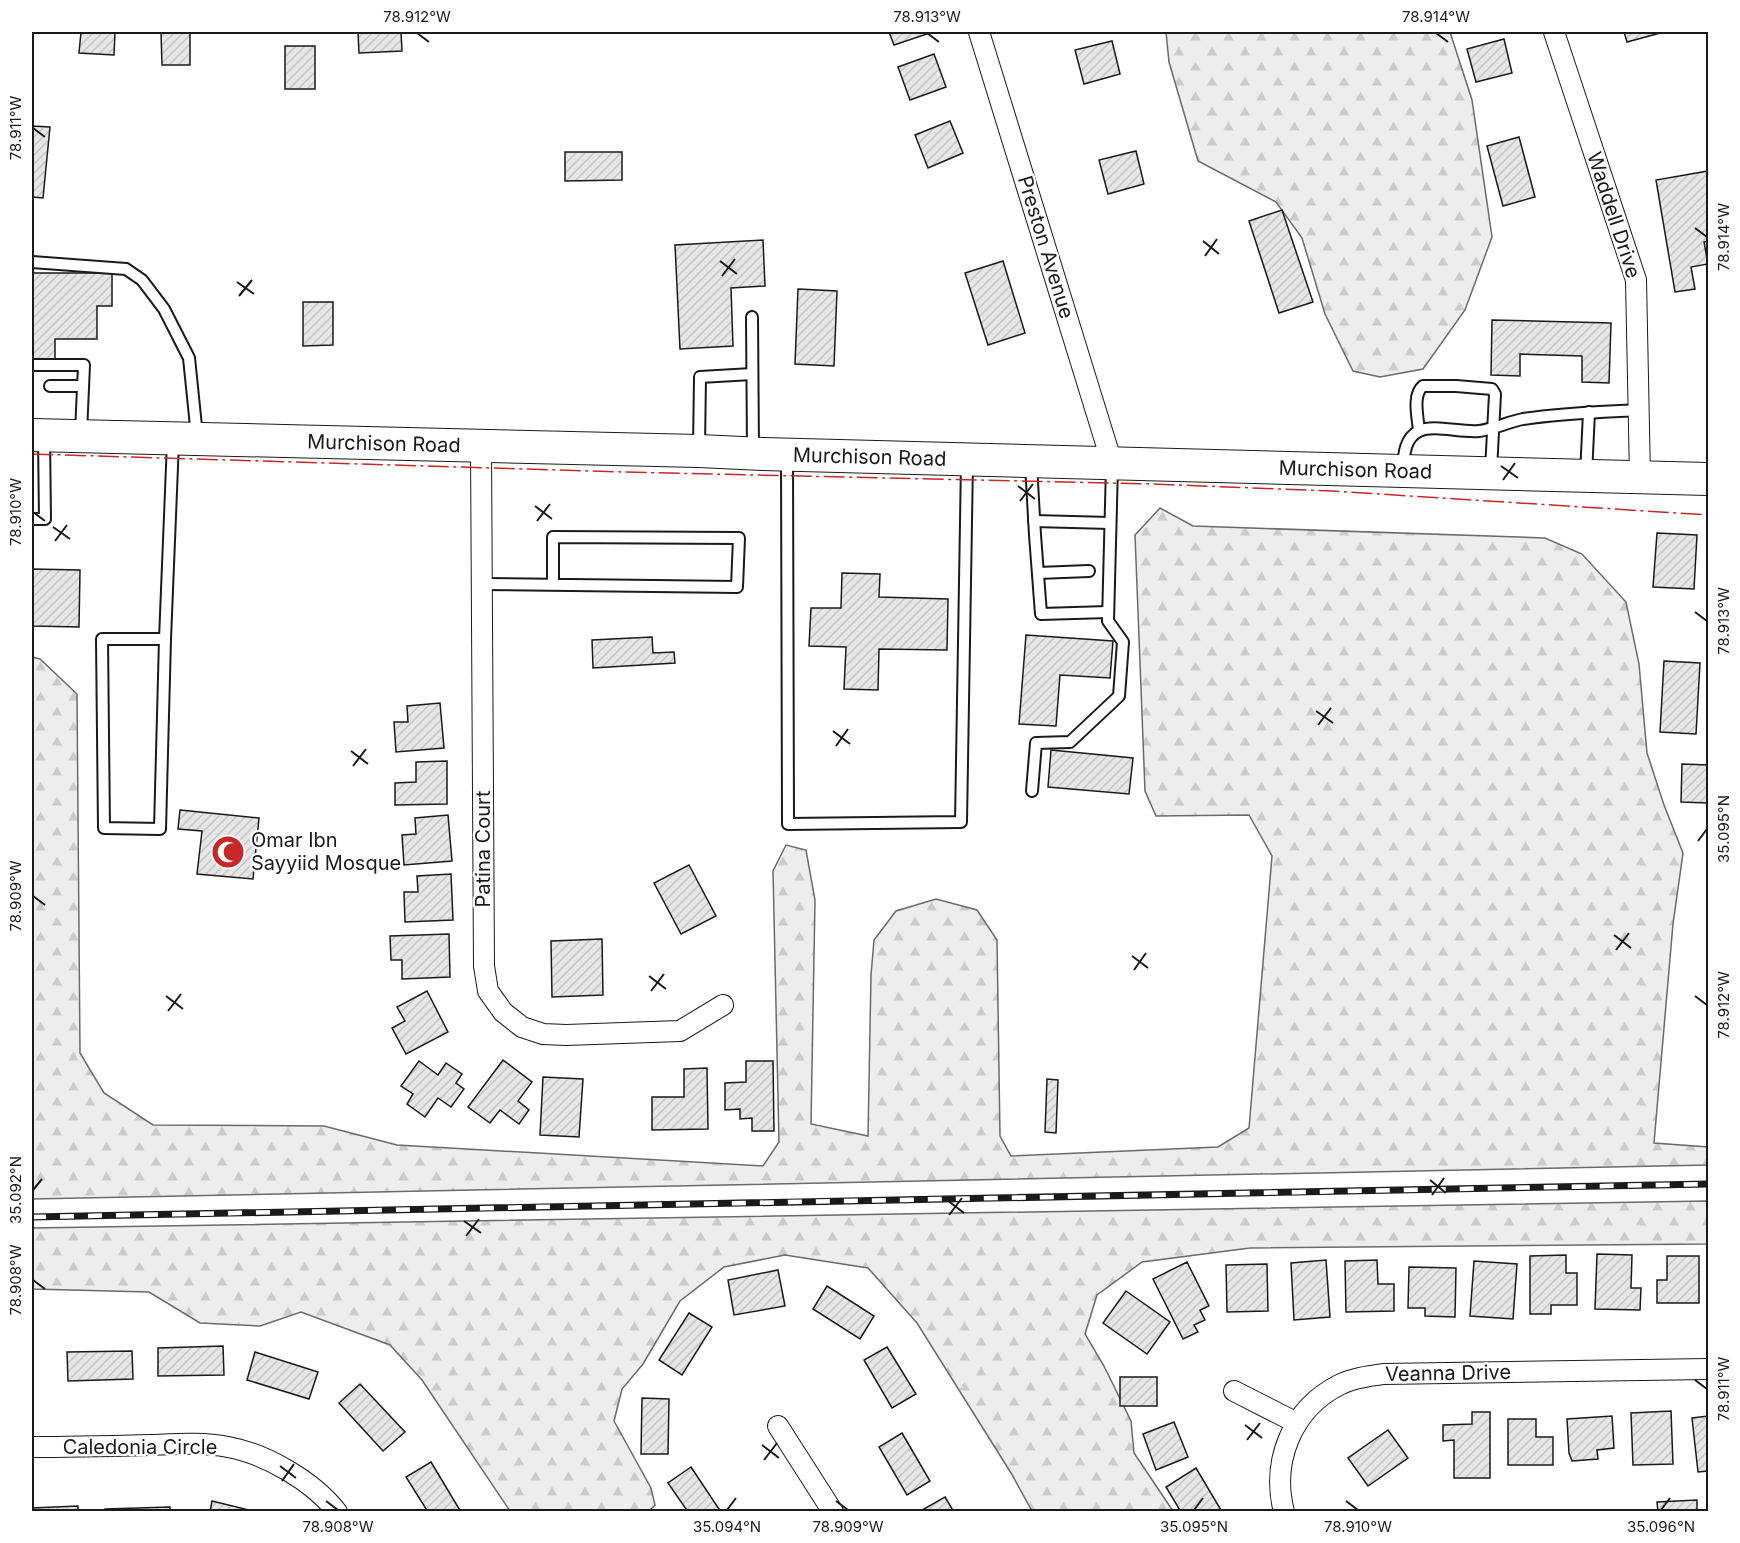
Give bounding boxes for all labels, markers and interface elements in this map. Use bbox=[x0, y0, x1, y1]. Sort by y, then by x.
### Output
text: 78.912°W bbox=[383, 7, 451, 26]
text: 78.913°W bbox=[893, 7, 961, 26]
text: 78.914°W bbox=[1402, 7, 1470, 26]
text: 78.911°W bbox=[6, 96, 25, 160]
street label: Waddell Drive bbox=[1582, 149, 1646, 281]
street label: Preston Avenue bbox=[1013, 173, 1079, 321]
text: 78.914°W bbox=[1714, 203, 1733, 271]
street label: Murchison Road bbox=[307, 430, 461, 457]
street label: Murchison Road bbox=[793, 443, 947, 471]
street label: Murchison Road bbox=[1278, 456, 1433, 484]
text: 78.910°W bbox=[6, 478, 25, 546]
text: 78.913°W bbox=[1714, 587, 1733, 655]
street label: Patina Court bbox=[471, 790, 495, 907]
text: 35.095°N bbox=[1714, 795, 1733, 863]
place label: Omar Ibn Sayyiid Mosque bbox=[251, 828, 401, 875]
mosque icon: Omar Ibn Sayyiid Mosque bbox=[210, 834, 246, 870]
text: 78.909°W bbox=[6, 860, 25, 932]
text: 78.912°W bbox=[1714, 971, 1733, 1039]
text: 35.092°N bbox=[6, 1156, 25, 1224]
text: 78.908°W bbox=[6, 1244, 25, 1315]
text: 78.911°W bbox=[1714, 1357, 1733, 1421]
street label: Veanna Drive bbox=[1385, 1360, 1511, 1386]
street label: Caledonia Circle bbox=[63, 1435, 217, 1459]
text: 78.908°W bbox=[303, 1517, 374, 1536]
text: 35.094°N bbox=[693, 1517, 761, 1536]
text: 78.909°W bbox=[812, 1517, 884, 1536]
text: 35.095°N bbox=[1160, 1517, 1228, 1536]
text: 78.910°W bbox=[1324, 1517, 1392, 1536]
text: 35.096°N bbox=[1627, 1517, 1695, 1536]

